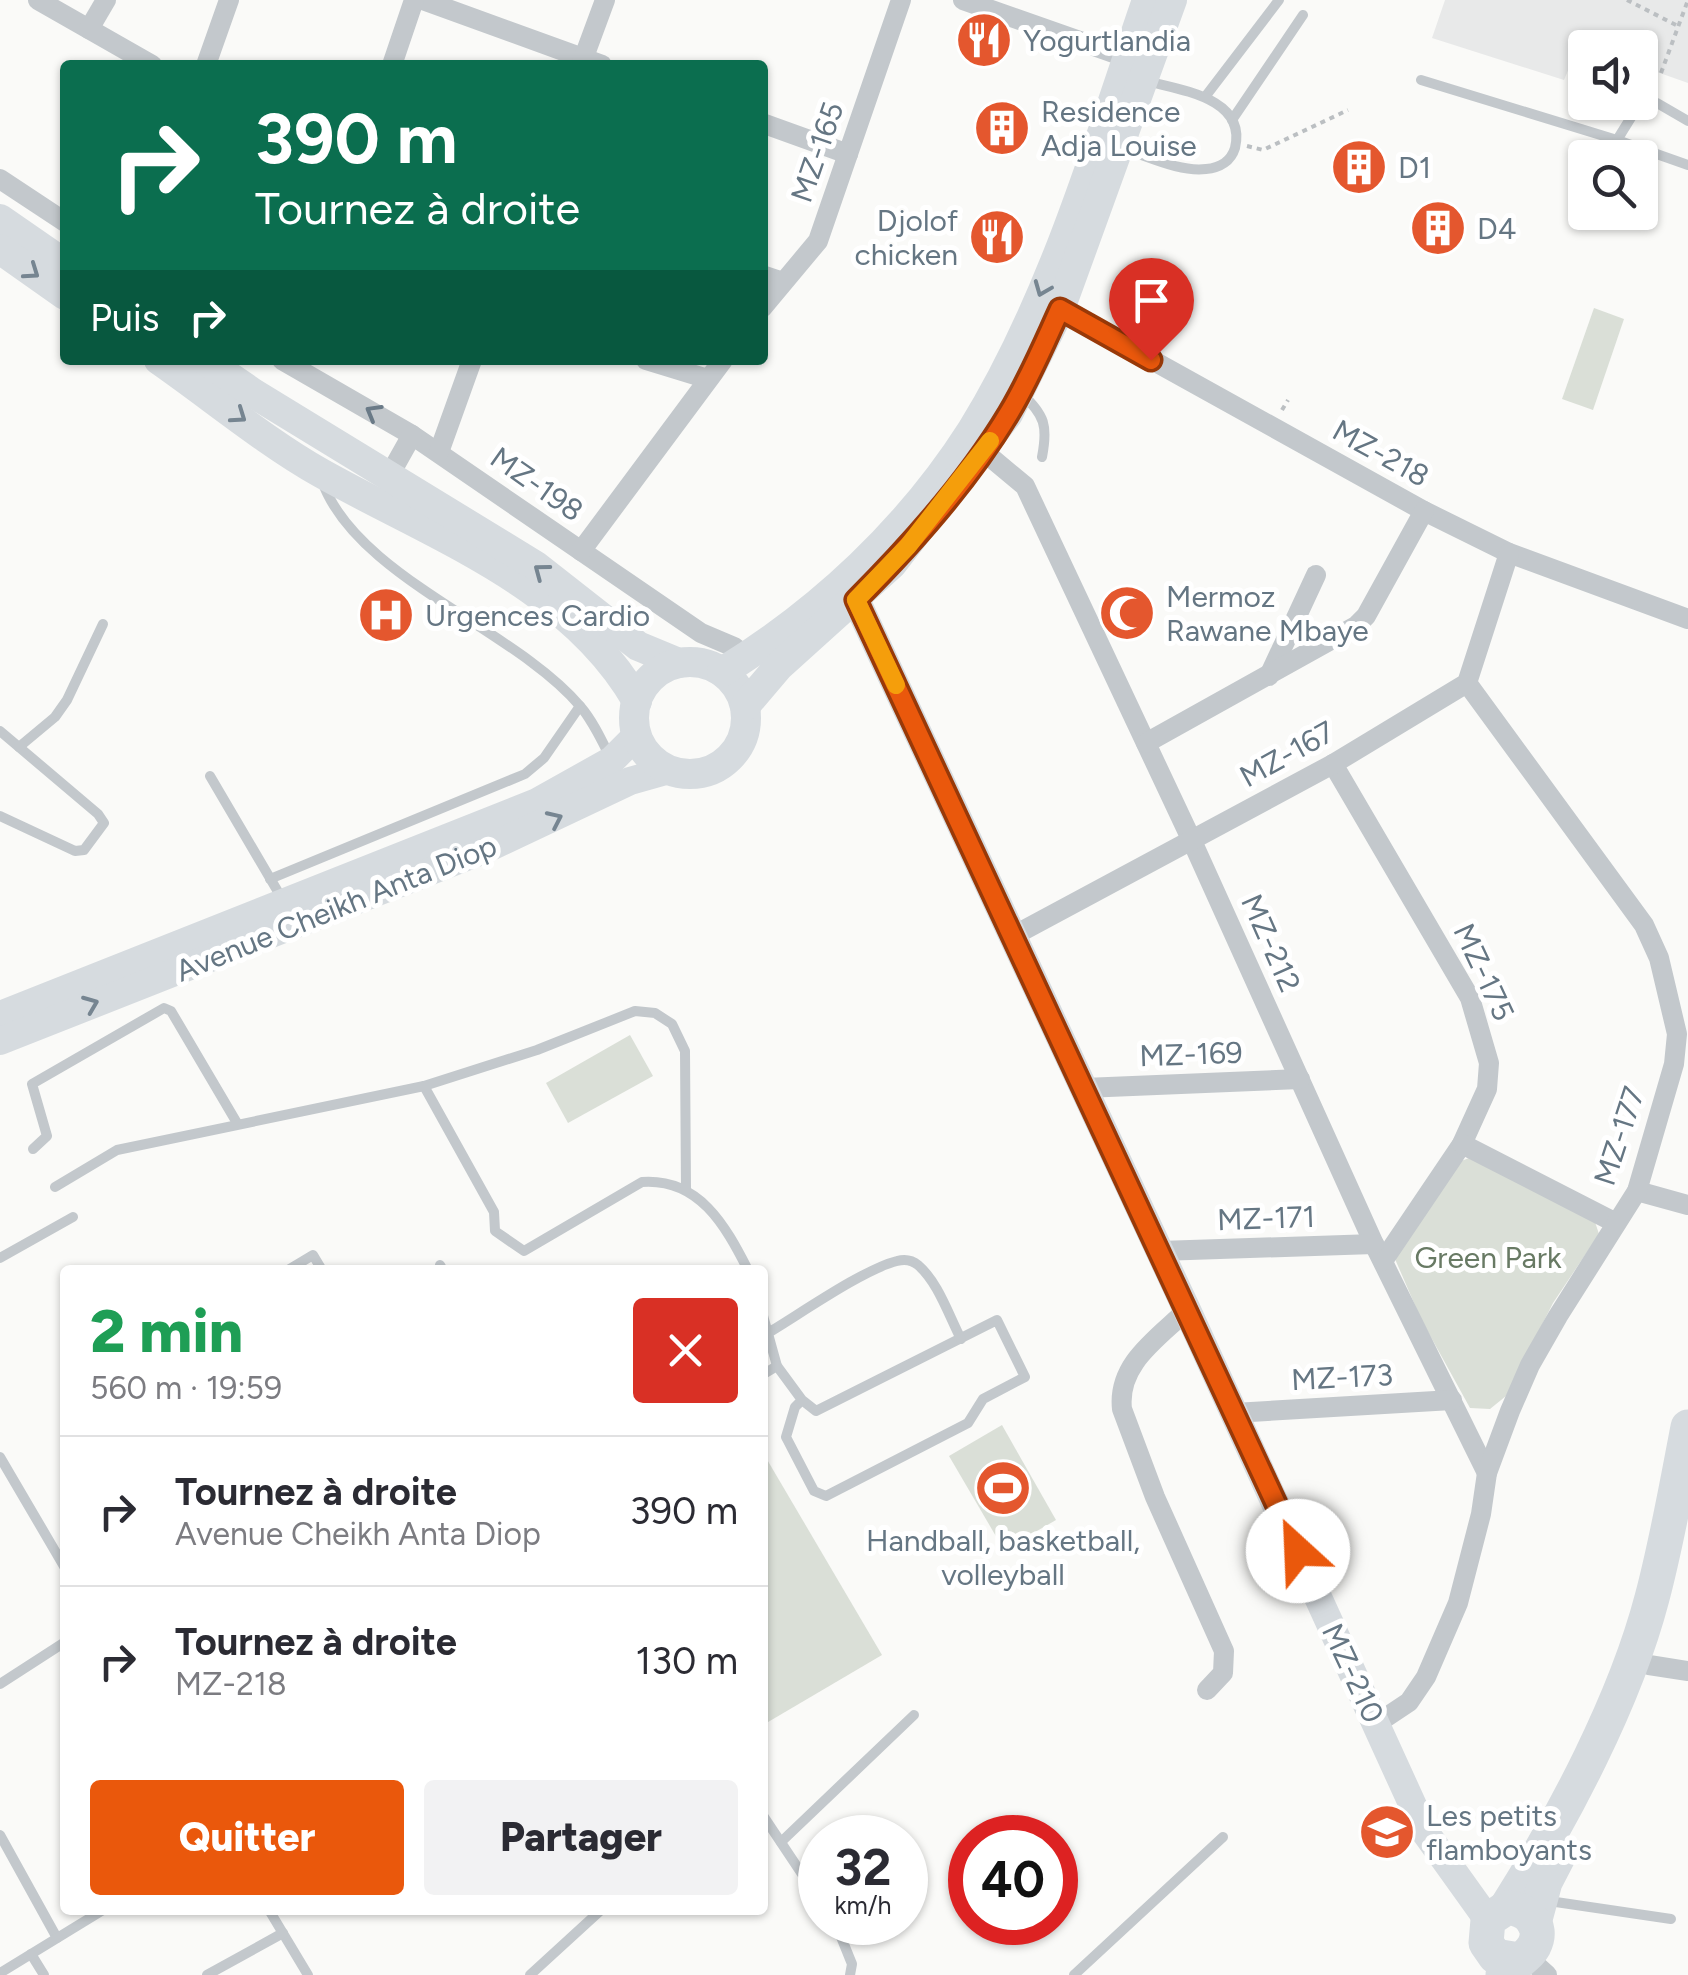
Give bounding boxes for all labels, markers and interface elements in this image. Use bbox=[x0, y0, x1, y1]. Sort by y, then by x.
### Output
restaurant icon: Yogurtlandia bbox=[954, 10, 1014, 70]
place label: Yogurtlandia bbox=[1023, 22, 1191, 59]
map controls bbox=[1568, 30, 1658, 230]
button: sound bbox=[1568, 30, 1658, 120]
place label: Residence Adja Louise bbox=[1041, 93, 1197, 164]
text: 390 m bbox=[255, 96, 458, 181]
street label: MZ-165 bbox=[783, 97, 851, 207]
building icon: Residence Adja Louise bbox=[972, 98, 1032, 158]
icon: right bbox=[90, 100, 220, 230]
building icon: D1 bbox=[1329, 137, 1389, 197]
button: search bbox=[1568, 140, 1658, 230]
place label: D1 bbox=[1398, 149, 1431, 186]
text: Tournez à droite bbox=[255, 181, 580, 235]
building icon: D4 bbox=[1408, 198, 1468, 258]
place label: Djolof chicken bbox=[854, 202, 958, 273]
restaurant icon: Djolof chicken bbox=[967, 207, 1027, 267]
place label: D4 bbox=[1477, 210, 1516, 247]
pin bbox=[1109, 258, 1194, 361]
one-way arrow bbox=[21, 260, 40, 278]
icon: arrive bbox=[1124, 273, 1179, 328]
one-way arrow bbox=[1034, 279, 1054, 297]
icon: right bbox=[180, 290, 235, 345]
text: Puis bbox=[90, 295, 160, 341]
one-way arrow bbox=[228, 404, 246, 422]
one-way arrow bbox=[366, 405, 384, 425]
street label: MZ-218 bbox=[1326, 411, 1436, 495]
street label: MZ-198 bbox=[483, 439, 591, 529]
one-way arrow bbox=[534, 565, 552, 582]
place label: Mermoz Rawane Mbaye bbox=[1166, 578, 1369, 649]
mosque icon: Mermoz Rawane Mbaye bbox=[1097, 583, 1157, 643]
hospital icon: Urgences Cardio bbox=[356, 585, 416, 645]
place label: Urgences Cardio bbox=[425, 597, 650, 634]
street label: MZ-167 bbox=[1233, 713, 1341, 795]
one-way arrow bbox=[545, 811, 563, 831]
street label: Avenue Cheikh Anta Diop bbox=[170, 827, 502, 989]
street label: MZ-212 bbox=[1233, 888, 1309, 998]
street label: MZ-175 bbox=[1445, 918, 1523, 1026]
one-way arrow bbox=[81, 996, 98, 1016]
street label: MZ-169 bbox=[1139, 1034, 1243, 1074]
street label: MZ-177 bbox=[1586, 1082, 1652, 1190]
street label: MZ-171 bbox=[1216, 1198, 1316, 1238]
park label: Green Park bbox=[1415, 1239, 1562, 1276]
text: 2 min bbox=[90, 1295, 243, 1367]
button: close bbox=[633, 1298, 738, 1403]
street label: MZ-173 bbox=[1290, 1356, 1394, 1398]
text: 560 m · 19:59 bbox=[90, 1369, 282, 1407]
sports icon: Handball, basketball, volleyball bbox=[973, 1458, 1033, 1518]
text: Tournez à droite bbox=[175, 1469, 457, 1515]
icon: right bbox=[90, 1484, 145, 1539]
text: 390 m bbox=[630, 1488, 738, 1534]
position arrow bbox=[1246, 1499, 1350, 1603]
text: Avenue Cheikh Anta Diop bbox=[175, 1515, 541, 1553]
place label: Handball, basketball, volleyball bbox=[866, 1522, 1140, 1593]
street label: MZ-210 bbox=[1314, 1617, 1392, 1729]
text: Tournez à droite bbox=[175, 1619, 457, 1665]
icon: right bbox=[90, 1634, 145, 1689]
text: 130 m bbox=[636, 1638, 738, 1684]
text: MZ-218 bbox=[175, 1665, 287, 1703]
button: Quitter bbox=[90, 1780, 404, 1895]
button: Partager bbox=[424, 1780, 738, 1895]
place label: Les petits flamboyants bbox=[1426, 1797, 1592, 1868]
school or university icon: Les petits flamboyants bbox=[1357, 1802, 1417, 1862]
speed limit sign: 40 bbox=[948, 1815, 1078, 1945]
text: 32 bbox=[835, 1837, 891, 1898]
text: km/h bbox=[834, 1890, 892, 1920]

